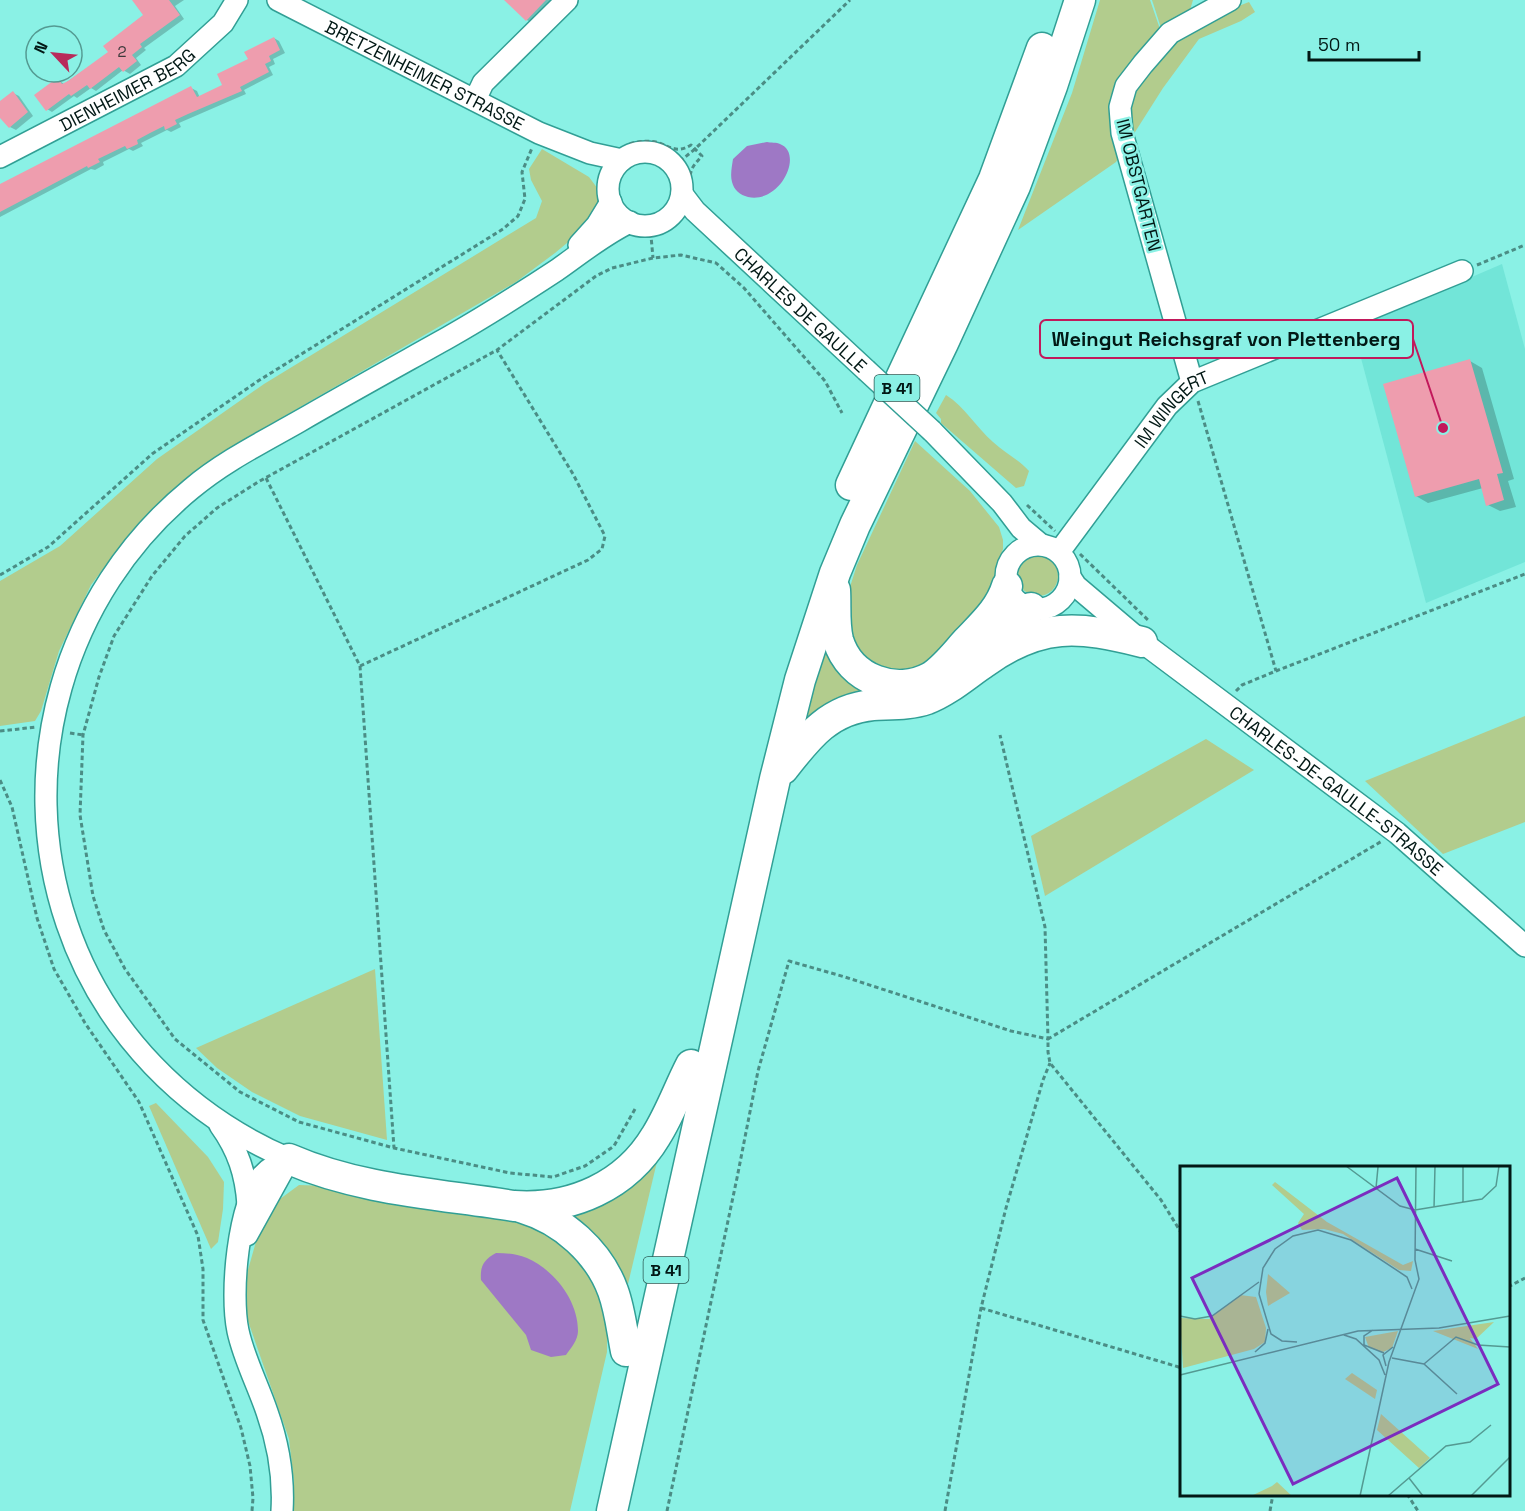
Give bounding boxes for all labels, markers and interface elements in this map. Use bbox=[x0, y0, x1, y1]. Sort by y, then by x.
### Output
street label: BRETZENHEIMER STRASSE bbox=[322, 15, 528, 135]
north arrow bbox=[24, 24, 84, 84]
scale bar bbox=[1309, 24, 1418, 62]
text: 50 m bbox=[1318, 33, 1360, 56]
text: N bbox=[29, 38, 53, 57]
house number: 2 bbox=[117, 42, 127, 61]
street label: DIENHEIMER BERG bbox=[55, 43, 200, 136]
street label: IM OBSTGARTEN bbox=[1111, 116, 1167, 254]
street label: CHARLES DE GAULLE bbox=[730, 242, 872, 377]
callout: Weingut Reichsgraf von Plettenberg bbox=[1040, 320, 1413, 358]
text: Weingut Reichsgraf von Plettenberg bbox=[1052, 326, 1400, 352]
street label: IM WINGERT bbox=[1129, 365, 1212, 452]
road number: B 41 bbox=[874, 375, 920, 401]
street label: CHARLES-DE-GAULLE-STRASSE bbox=[1225, 700, 1448, 880]
inset map bbox=[1180, 1166, 1510, 1496]
road number: B 41 bbox=[644, 1257, 688, 1283]

